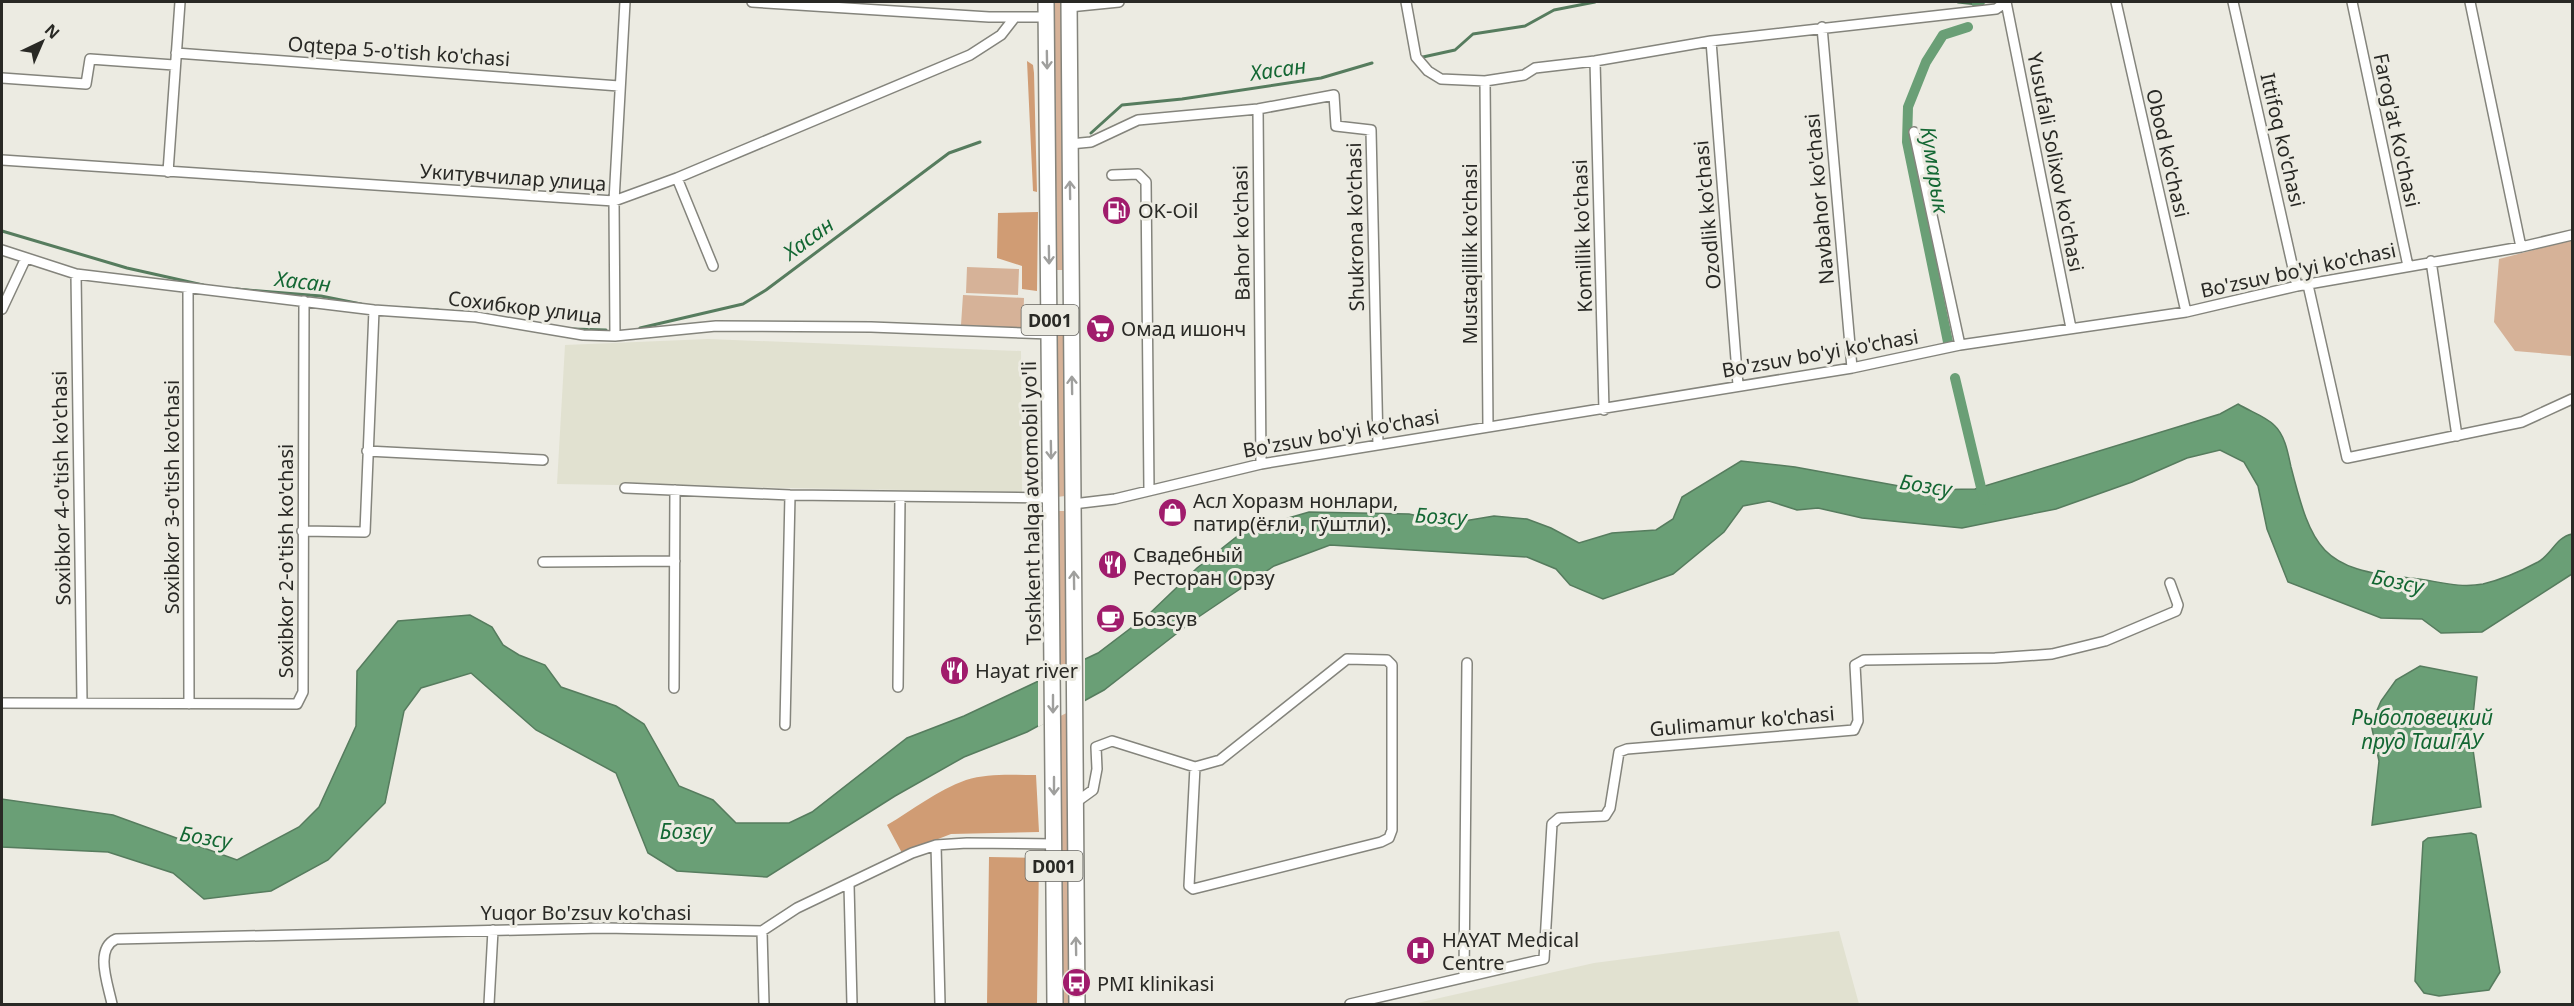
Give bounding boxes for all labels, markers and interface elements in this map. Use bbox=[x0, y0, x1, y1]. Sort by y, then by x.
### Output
north arrow bbox=[12, 12, 72, 72]
text: N bbox=[40, 19, 65, 44]
street label: Oqtepa 5-o'tish ko'chasi bbox=[287, 30, 511, 72]
one-way arrow bbox=[1041, 49, 1052, 69]
street label: Yusufali Solixov ko'chasi bbox=[2021, 50, 2091, 274]
water label: Хасан bbox=[1246, 51, 1308, 87]
street label: Farog'at Ko'chasi bbox=[2368, 51, 2426, 209]
street label: Ittifoq ko'chasi bbox=[2254, 70, 2312, 210]
street label: Obod ko'chasi bbox=[2140, 86, 2196, 220]
street label: Navbahor ko'chasi bbox=[1798, 112, 1840, 286]
water label: Кумарык bbox=[1914, 125, 1956, 217]
street label: Ozodlik ko'chasi bbox=[1687, 139, 1727, 291]
street label: Shukrona ko'chasi bbox=[1340, 142, 1370, 312]
street label: Укитувчилар улица bbox=[419, 157, 607, 197]
street label: Komillik ko'chasi bbox=[1566, 159, 1598, 313]
street label: Mustaqillik ko'chasi bbox=[1456, 163, 1483, 345]
street label: Bahor ko'chasi bbox=[1226, 165, 1256, 301]
one-way arrow bbox=[1064, 180, 1076, 200]
fuel station icon: OK-Oil bbox=[1101, 194, 1133, 226]
place label: OK-Oil bbox=[1138, 197, 1198, 224]
water label: Хасан bbox=[775, 210, 839, 267]
street label: Bo'zsuv bo'yi ko'chasi bbox=[2198, 236, 2398, 304]
one-way arrow bbox=[1043, 244, 1055, 264]
water label: Хасан bbox=[272, 264, 332, 298]
street label: Сохибкор улица bbox=[446, 284, 604, 330]
road number: D001 bbox=[1022, 305, 1078, 335]
supermarket icon: Омад ишонч bbox=[1084, 312, 1116, 344]
place label: Омад ишонч bbox=[1121, 315, 1246, 342]
street label: Bo'zsuv bo'yi ko'chasi bbox=[1720, 322, 1920, 384]
street label: Toshkent halqa avtomobil yo'li bbox=[1015, 361, 1047, 645]
street label: Soxibkor 4-o'tish ko'chasi bbox=[45, 371, 77, 605]
one-way arrow bbox=[1066, 375, 1078, 395]
street label: Soxibkor 3-o'tish ko'chasi bbox=[158, 380, 185, 614]
street label: Bo'zsuv bo'yi ko'chasi bbox=[1241, 402, 1441, 464]
one-way arrow bbox=[1045, 439, 1057, 459]
street label: Soxibkor 2-o'tish ko'chasi bbox=[272, 444, 299, 678]
water label: Бозсу bbox=[1898, 467, 1955, 503]
place label: Асл Хоразм нонлари, патир(ёғли, гўштли). bbox=[1193, 487, 1398, 537]
shop icon: Асл Хоразм нонлари, патир(ёғли, гўштли). bbox=[1156, 496, 1188, 528]
water label: Бозсу bbox=[1414, 501, 1469, 531]
place label: Свадебный Ресторан Орзу bbox=[1133, 541, 1275, 591]
restaurant icon: Свадебный Ресторан Орзу bbox=[1096, 549, 1128, 581]
water label: Бозсу bbox=[2369, 562, 2427, 600]
one-way arrow bbox=[1068, 570, 1080, 590]
cafe icon: Бозсув bbox=[1095, 602, 1127, 634]
place label: Бозсув bbox=[1132, 605, 1197, 632]
restaurant icon: Hayat river bbox=[938, 654, 970, 686]
place label: Hayat river bbox=[975, 657, 1078, 684]
one-way arrow bbox=[1047, 693, 1059, 713]
street label: Gulimamur ko'chasi bbox=[1648, 699, 1836, 743]
water label: Рыболовецкий пруд ТашГАУ bbox=[2351, 703, 2493, 755]
one-way arrow bbox=[1048, 776, 1060, 796]
water label: Бозсу bbox=[660, 817, 713, 845]
water label: Бозсу bbox=[178, 819, 235, 855]
road number: D001 bbox=[1026, 851, 1082, 881]
street label: Yuqor Bo'zsuv ko'chasi bbox=[481, 899, 691, 926]
place label: HAYAT Medical Centre bbox=[1442, 926, 1579, 976]
hospital icon: HAYAT Medical Centre bbox=[1405, 934, 1437, 966]
one-way arrow bbox=[1070, 937, 1082, 957]
bus stop icon: PMI klinikasi bbox=[1060, 967, 1092, 999]
place label: PMI klinikasi bbox=[1097, 970, 1214, 997]

